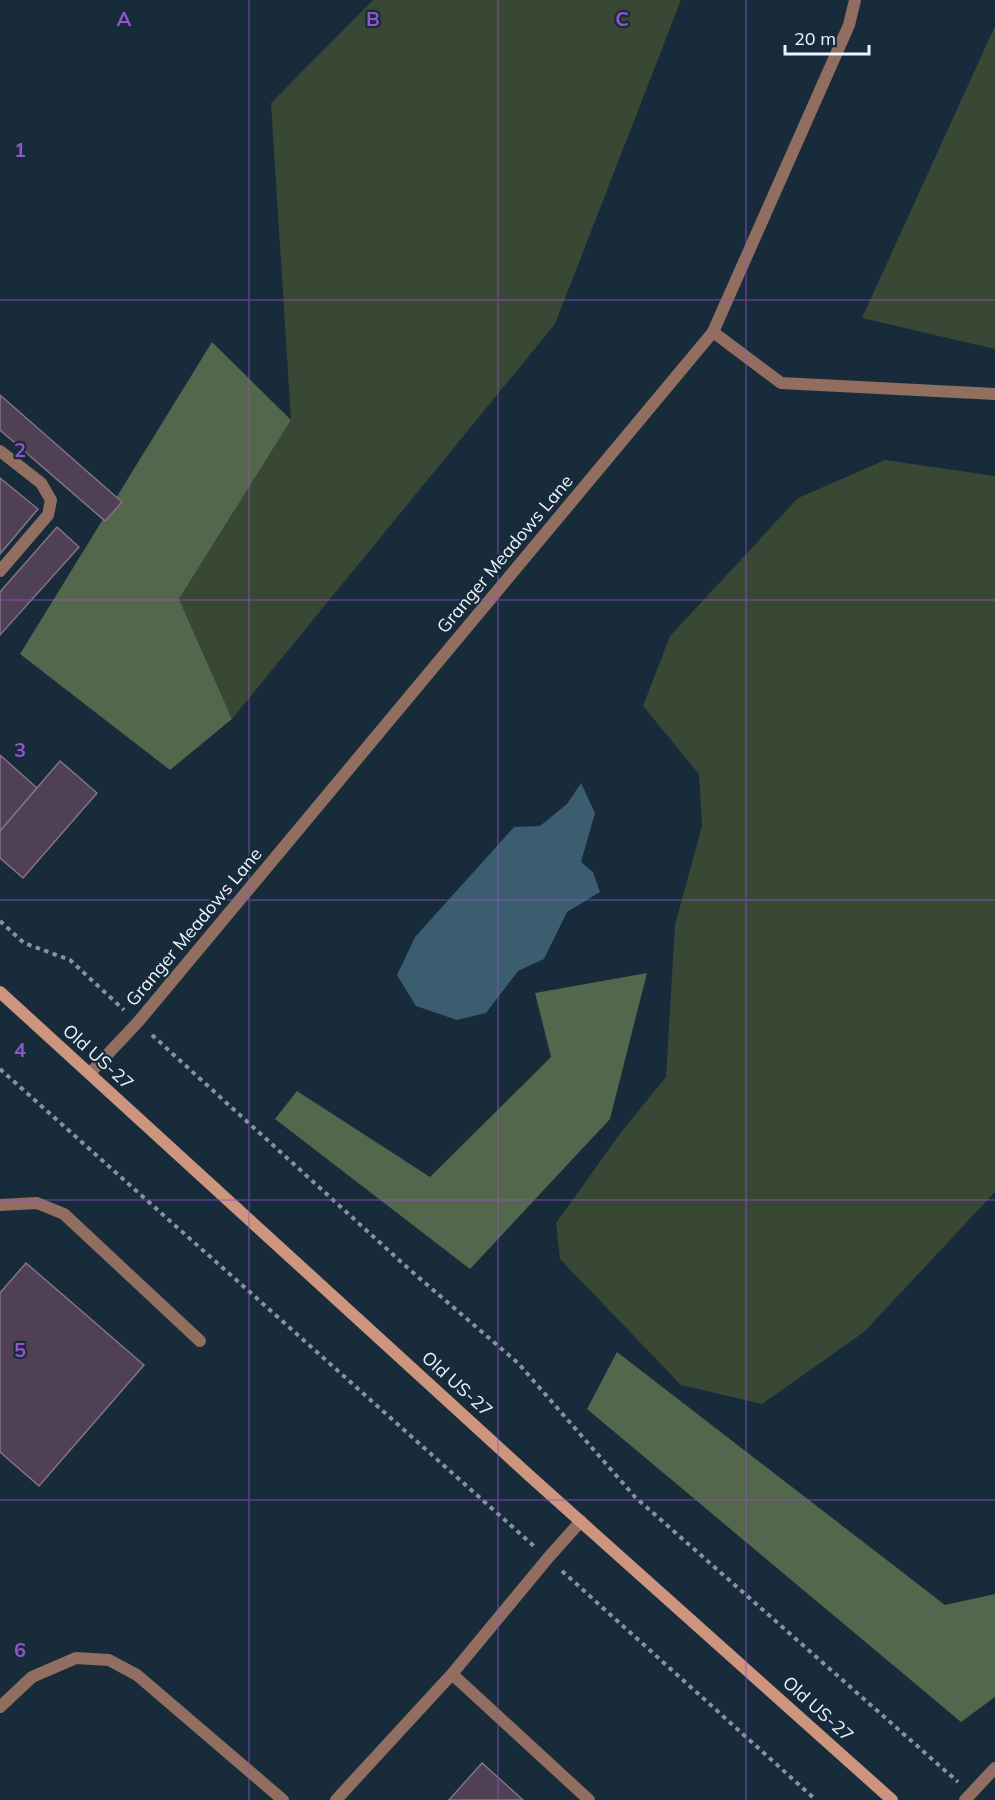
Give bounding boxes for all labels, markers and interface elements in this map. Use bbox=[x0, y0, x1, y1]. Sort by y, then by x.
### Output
text: A bbox=[117, 6, 132, 31]
text: B bbox=[366, 6, 380, 31]
text: C bbox=[615, 6, 629, 31]
scale bar bbox=[785, 18, 869, 56]
text: 20 m bbox=[794, 27, 836, 50]
text: 1 bbox=[14, 137, 26, 162]
text: 2 bbox=[14, 437, 26, 462]
street label: Granger Meadows Lane bbox=[432, 470, 578, 638]
text: 3 bbox=[14, 737, 26, 762]
street label: Granger Meadows Lane bbox=[121, 843, 267, 1011]
street label: Old US-27 bbox=[58, 1019, 138, 1094]
text: 4 bbox=[14, 1037, 26, 1062]
text: 5 bbox=[14, 1337, 26, 1362]
street label: Old US-27 bbox=[417, 1346, 497, 1421]
text: 6 bbox=[14, 1637, 26, 1662]
street label: Old US-27 bbox=[778, 1671, 858, 1746]

